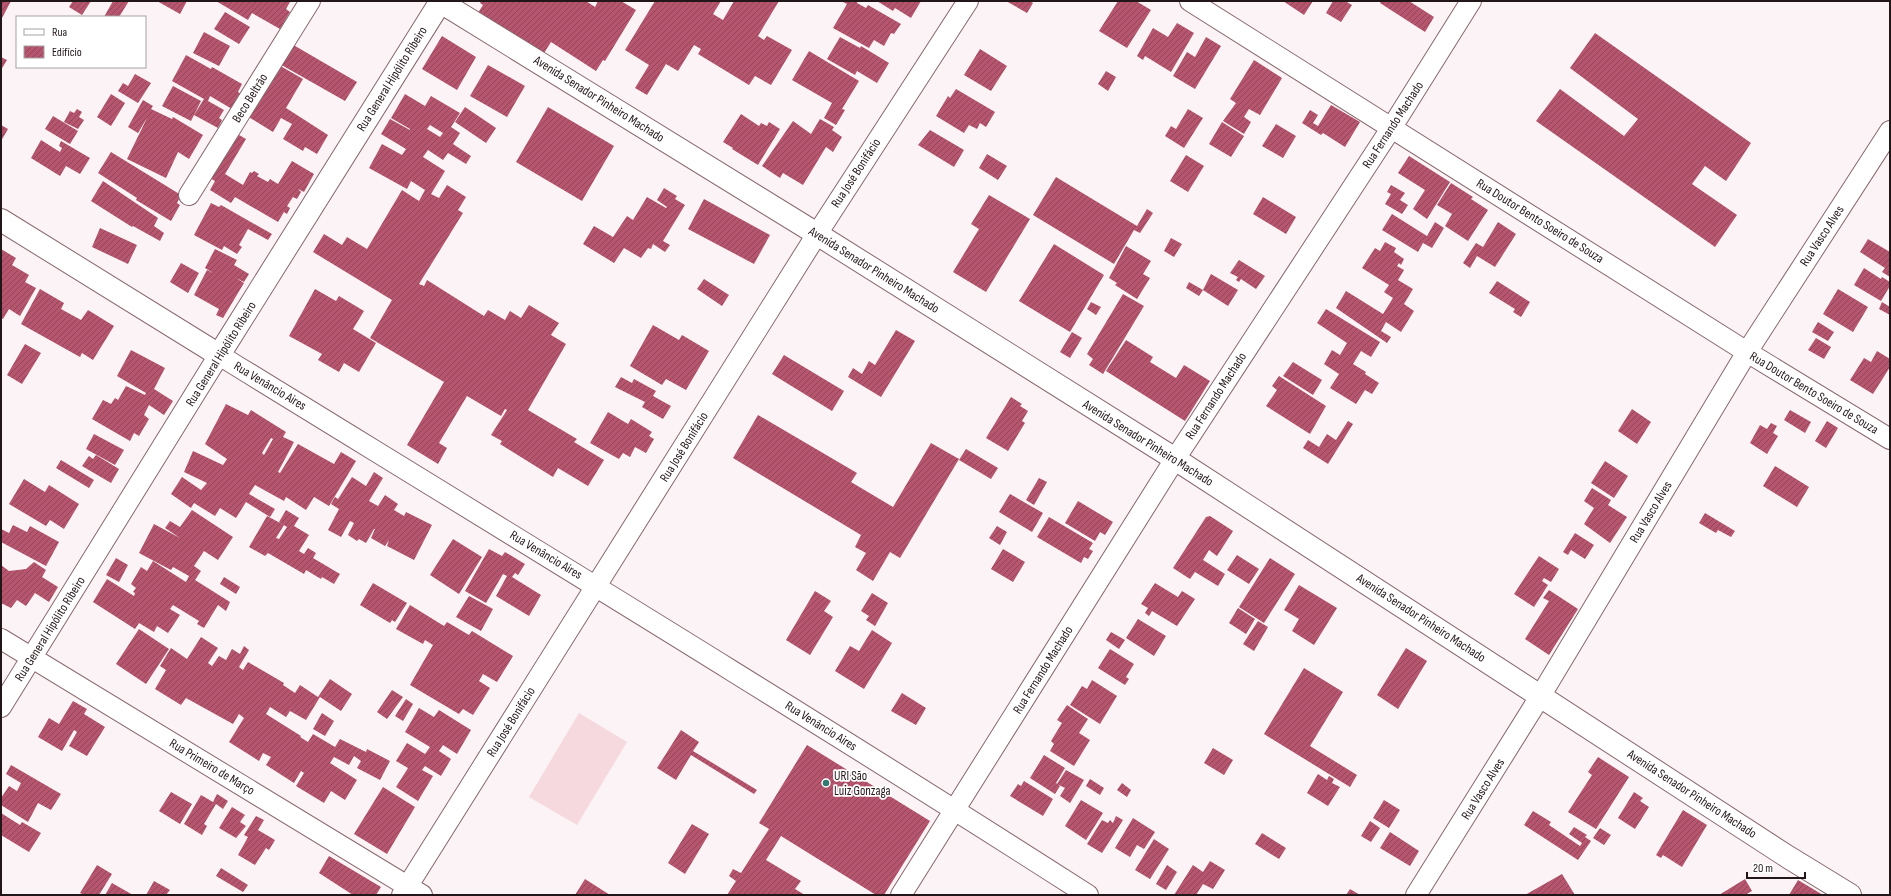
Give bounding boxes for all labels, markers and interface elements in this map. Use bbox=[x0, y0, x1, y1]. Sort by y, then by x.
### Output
legend bbox=[16, 16, 146, 68]
street label: Rua General Hipólito Ribeiro bbox=[353, 24, 431, 134]
text: Rua bbox=[52, 25, 68, 40]
text: Edifício bbox=[52, 45, 82, 60]
street label: Avenida Senador Pinheiro Machado bbox=[530, 52, 667, 146]
street label: Beco Beltrão bbox=[229, 70, 271, 126]
street label: Rua Fernando Machado bbox=[1359, 78, 1427, 172]
street label: Rua José Bonifácio bbox=[828, 135, 884, 211]
street label: Rua Doutor Bento Soeiro de Souza bbox=[1473, 175, 1607, 267]
street label: Rua Vasco Alves bbox=[1796, 202, 1848, 269]
street label: Avenida Senador Pinheiro Machado bbox=[805, 223, 942, 317]
street label: Rua General Hipólito Ribeiro bbox=[182, 299, 260, 409]
street label: Rua Doutor Bento Soeiro de Souza bbox=[1747, 348, 1881, 438]
street label: Rua Fernando Machado bbox=[1182, 349, 1250, 443]
street label: Rua Venâncio Aires bbox=[231, 358, 309, 414]
street label: Avenida Senador Pinheiro Machado bbox=[1079, 396, 1216, 490]
street label: Rua José Bonifácio bbox=[656, 409, 712, 485]
street label: Rua Vasco Alves bbox=[1626, 478, 1676, 546]
street label: Rua Venâncio Aires bbox=[507, 527, 585, 583]
street label: Avenida Senador Pinheiro Machado bbox=[1352, 570, 1489, 666]
street label: Rua General Hipólito Ribeiro bbox=[11, 574, 89, 684]
street label: Rua Fernando Machado bbox=[1010, 623, 1076, 717]
street label: Rua José Bonifácio bbox=[483, 684, 539, 760]
street label: Rua Venâncio Aires bbox=[782, 698, 860, 755]
street label: Rua Primeiro de Março bbox=[166, 735, 258, 799]
street label: Avenida Senador Pinheiro Machado bbox=[1623, 746, 1760, 842]
street label: Rua Vasco Alves bbox=[1458, 755, 1508, 823]
place label: URI São Luiz Gonzaga bbox=[834, 768, 891, 799]
marker: URI São Luiz Gonzaga bbox=[821, 778, 831, 788]
scale bar bbox=[1747, 854, 1805, 880]
text: 20 m bbox=[1753, 861, 1773, 876]

